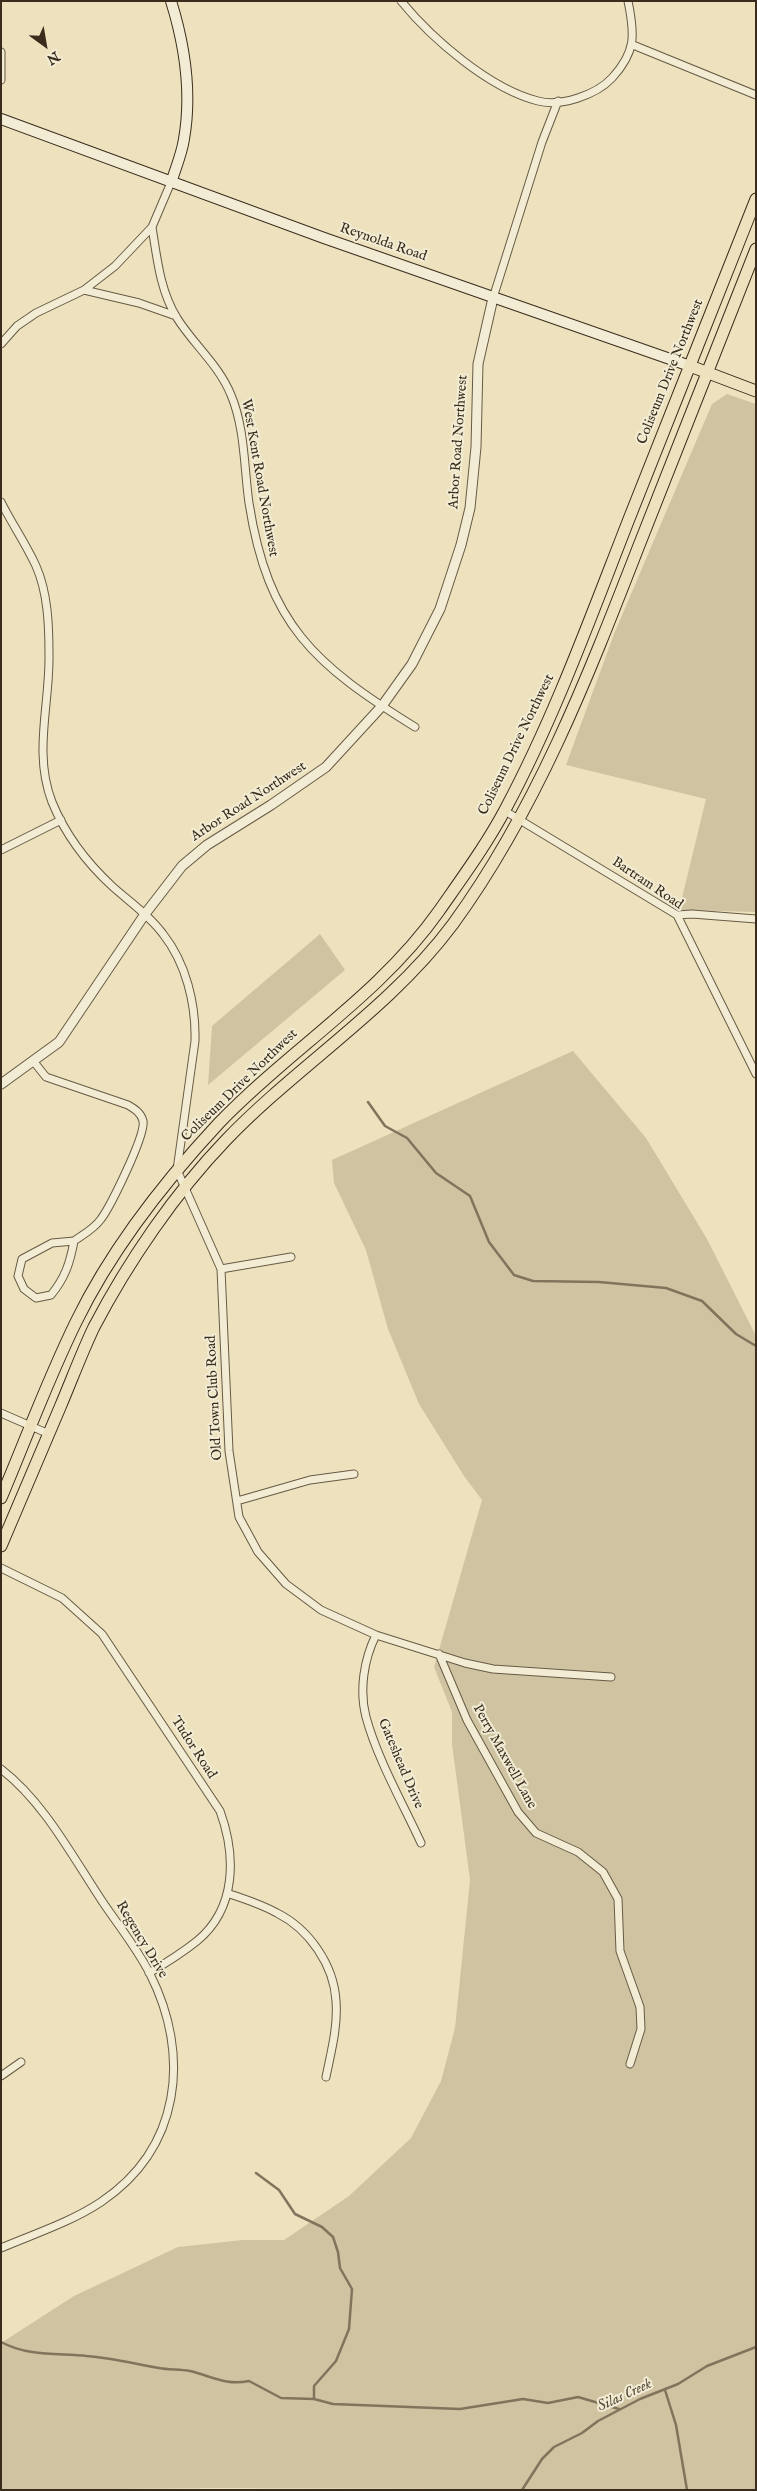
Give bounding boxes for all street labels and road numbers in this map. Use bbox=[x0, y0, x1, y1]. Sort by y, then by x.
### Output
street label: Reynolda Road bbox=[337, 220, 429, 266]
street label: Coliseum Drive Northwest bbox=[634, 297, 708, 447]
street label: Arbor Road Northwest bbox=[446, 374, 472, 510]
street label: West Kent Road Northwest bbox=[237, 398, 281, 558]
street label: Coliseum Drive Northwest bbox=[475, 672, 559, 818]
street label: Arbor Road Northwest bbox=[188, 758, 310, 846]
street label: Bartram Road bbox=[608, 854, 686, 914]
street label: Coliseum Drive Northwest bbox=[178, 1026, 302, 1146]
street label: Old Town Club Road bbox=[203, 1335, 227, 1461]
street label: Perry Maxwell Lane bbox=[468, 1702, 540, 1812]
street label: Tudor Road bbox=[167, 1714, 219, 1782]
street label: Gateshead Drive bbox=[373, 1716, 427, 1812]
street label: Regency Drive bbox=[111, 1898, 171, 1982]

